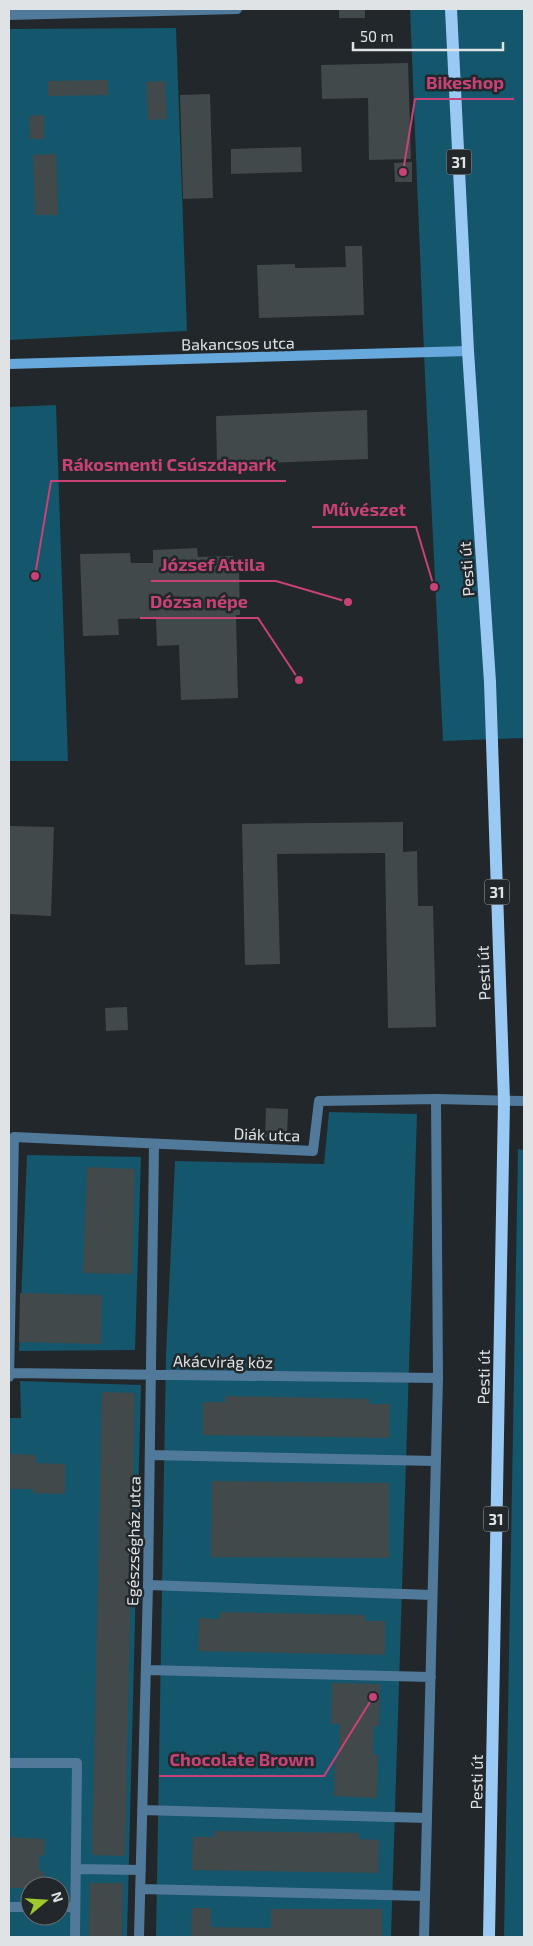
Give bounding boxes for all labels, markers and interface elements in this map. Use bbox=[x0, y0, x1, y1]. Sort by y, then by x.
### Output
scale bar bbox=[353, 20, 503, 52]
text: 50 m bbox=[360, 27, 394, 45]
callout: Bikeshop bbox=[415, 66, 514, 99]
text: Bikeshop bbox=[426, 71, 504, 93]
road number: 31 bbox=[446, 150, 472, 174]
street label: Bakancsos utca bbox=[181, 333, 295, 353]
callout: Rákosmenti Csúszdapark bbox=[51, 448, 286, 481]
text: Rákosmenti Csúszdapark bbox=[62, 453, 276, 475]
callout: Művészet bbox=[312, 494, 416, 527]
text: Művészet bbox=[322, 498, 407, 520]
street label: Pesti út bbox=[455, 541, 477, 597]
callout: József Attila bbox=[151, 548, 276, 581]
text: József Attila bbox=[161, 553, 265, 575]
callout: Dózsa népe bbox=[140, 585, 258, 618]
text: Dózsa népe bbox=[150, 590, 248, 612]
road number: 31 bbox=[484, 880, 510, 904]
street label: Pesti út bbox=[473, 945, 493, 1001]
street label: Diák utca bbox=[233, 1123, 301, 1145]
street label: Pesti út bbox=[473, 1349, 493, 1405]
street label: Akácvirág köz bbox=[173, 1351, 273, 1371]
street label: Egészségház utca bbox=[122, 1476, 144, 1606]
road number: 31 bbox=[484, 1506, 508, 1532]
callout: Chocolate Brown bbox=[159, 1743, 324, 1776]
text: Chocolate Brown bbox=[170, 1748, 314, 1770]
street label: Pesti út bbox=[466, 1754, 486, 1810]
north arrow bbox=[20, 1876, 70, 1926]
text: N bbox=[48, 1889, 67, 1904]

